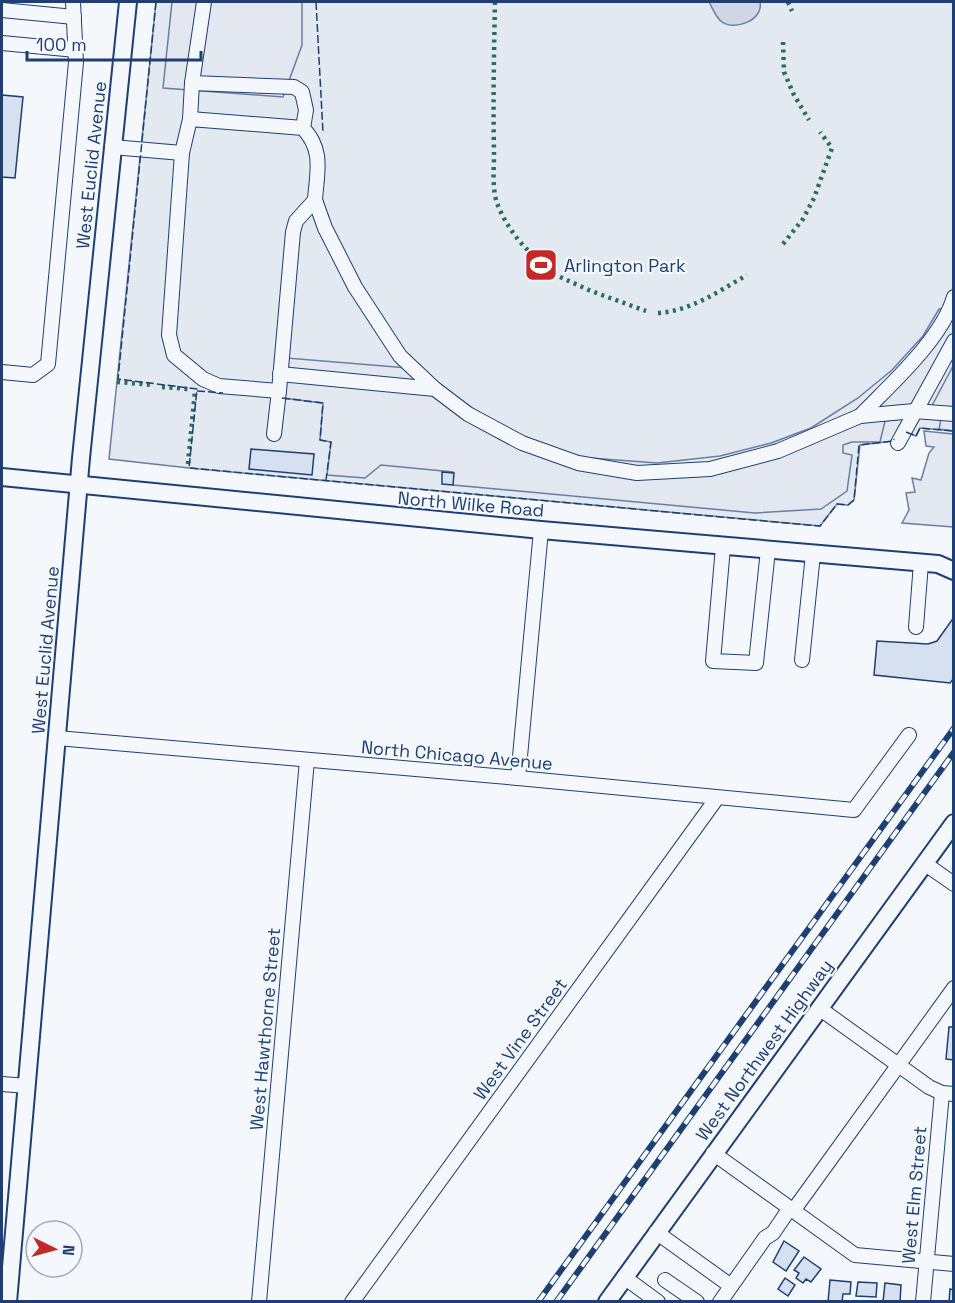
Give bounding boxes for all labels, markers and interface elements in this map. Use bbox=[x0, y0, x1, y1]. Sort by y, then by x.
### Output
scale bar bbox=[27, 24, 201, 62]
text: 100 m bbox=[36, 33, 87, 56]
street label: West Euclid Avenue bbox=[71, 80, 111, 250]
sports icon: Arlington Park bbox=[523, 247, 559, 283]
place label: Arlington Park bbox=[564, 254, 686, 277]
street label: North Wilke Road bbox=[397, 486, 545, 522]
street label: West Euclid Avenue bbox=[26, 565, 64, 735]
street label: North Chicago Avenue bbox=[360, 735, 554, 775]
street label: West Hawthorne Street bbox=[245, 927, 285, 1131]
street label: West Northwest Highway bbox=[690, 955, 838, 1145]
street label: West Vine Street bbox=[468, 974, 572, 1104]
street label: West Elm Street bbox=[897, 1125, 931, 1265]
north arrow bbox=[24, 1219, 84, 1279]
text: N bbox=[58, 1244, 79, 1257]

